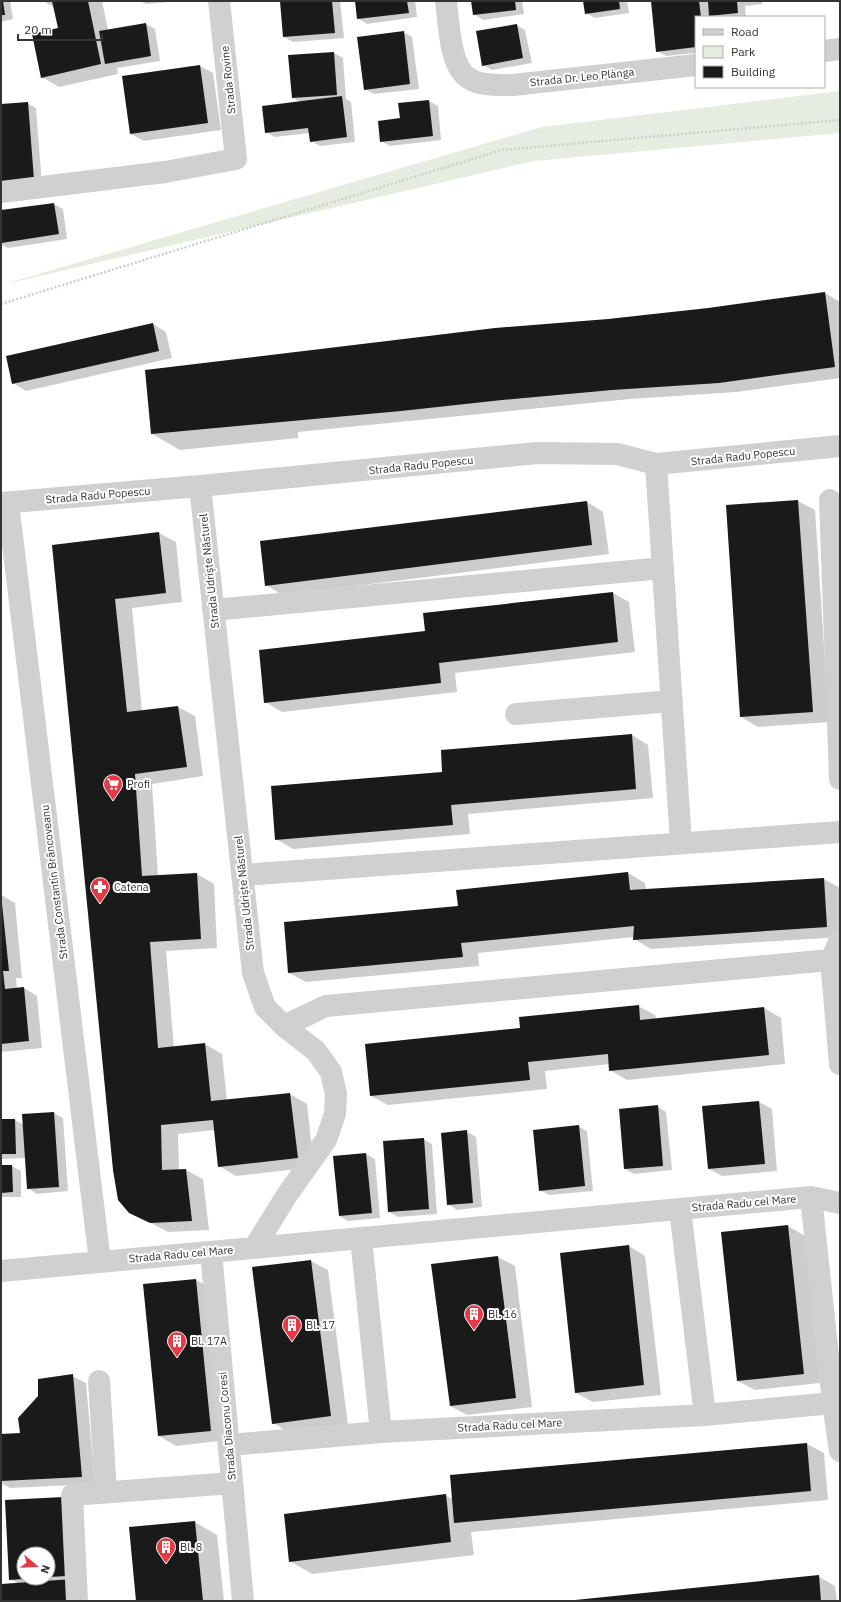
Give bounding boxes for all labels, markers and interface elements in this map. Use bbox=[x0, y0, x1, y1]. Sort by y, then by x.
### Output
scale bar bbox=[18, 16, 102, 42]
legend bbox=[695, 16, 825, 88]
text: 20 m bbox=[24, 22, 52, 37]
text: Road bbox=[731, 24, 759, 39]
text: Park bbox=[731, 44, 756, 59]
street label: Strada Rovine bbox=[217, 45, 239, 115]
text: Building bbox=[731, 64, 776, 79]
street label: Strada Dr. Leo Plànga bbox=[529, 65, 635, 89]
street label: Strada Radu Popescu bbox=[690, 444, 796, 468]
street label: Strada Radu Popescu bbox=[368, 453, 474, 477]
street label: Strada Radu Popescu bbox=[45, 483, 151, 507]
street label: Strada Udriște Năsturel bbox=[196, 513, 222, 629]
supermarket icon: Profi bbox=[102, 773, 124, 801]
place label: Profi bbox=[127, 777, 150, 791]
street label: Strada Constantin Brâncoveanu bbox=[38, 804, 70, 960]
street label: Strada Udriște Năsturel bbox=[231, 835, 257, 951]
pharmacy icon: Catena bbox=[89, 876, 111, 904]
place label: Catena bbox=[114, 880, 149, 894]
street label: Strada Radu cel Mare bbox=[691, 1191, 797, 1215]
street label: Strada Radu cel Mare bbox=[128, 1242, 234, 1266]
building icon: Bl. 16 bbox=[463, 1303, 485, 1331]
place label: Bl. 16 bbox=[488, 1307, 517, 1321]
building icon: Bl. 17 bbox=[281, 1314, 303, 1342]
place label: Bl. 17 bbox=[306, 1318, 335, 1332]
building icon: Bl. 17A bbox=[166, 1330, 188, 1358]
place label: Bl. 17A bbox=[191, 1334, 227, 1348]
street label: Strada Diaconu Coresi bbox=[215, 1371, 239, 1481]
street label: Strada Radu cel Mare bbox=[457, 1415, 563, 1435]
building icon: Bl. 8 bbox=[155, 1536, 177, 1564]
place label: Bl. 8 bbox=[180, 1540, 202, 1554]
north arrow bbox=[16, 1546, 56, 1586]
text: N bbox=[38, 1563, 53, 1575]

